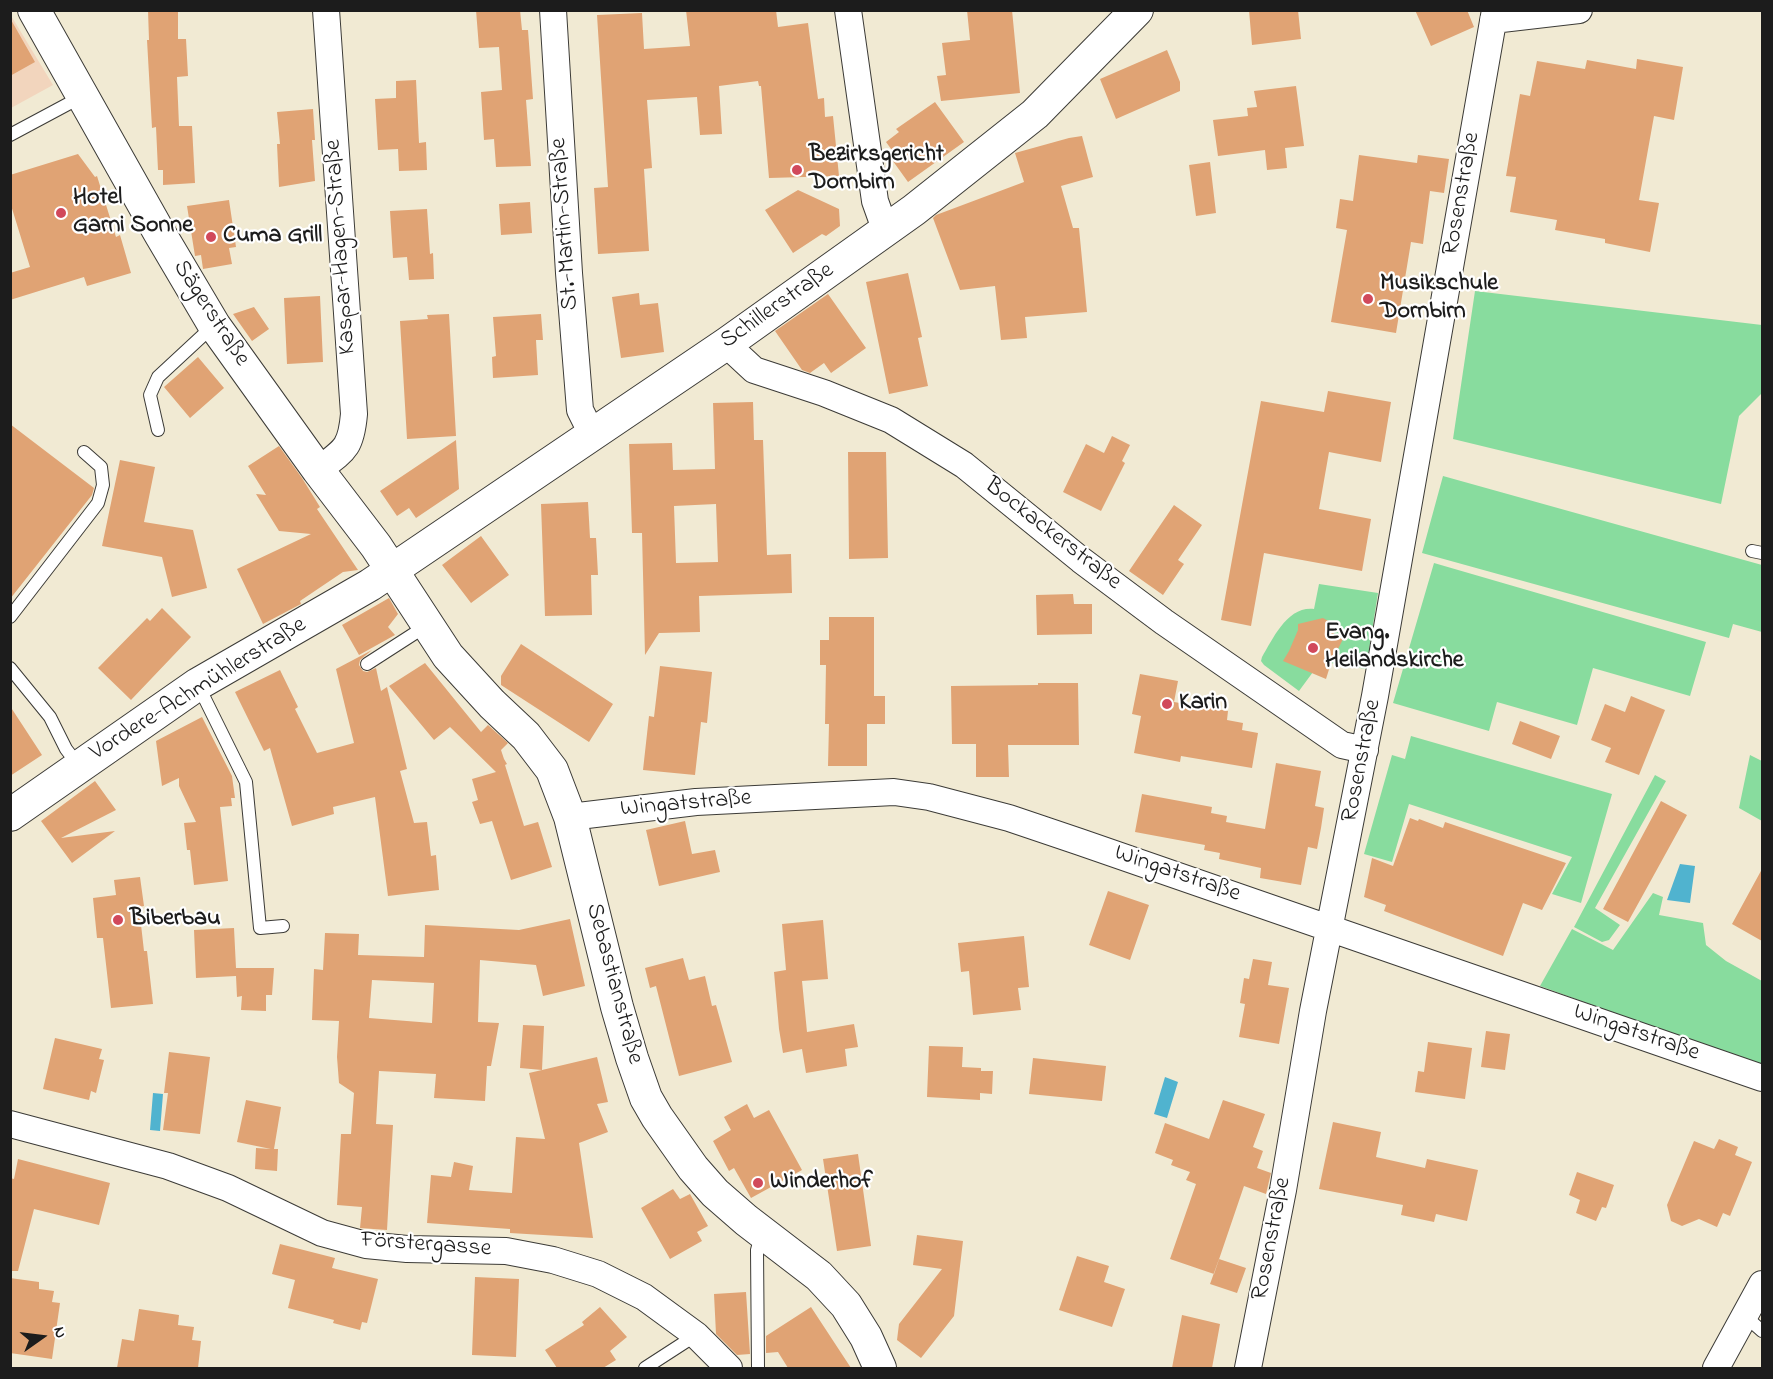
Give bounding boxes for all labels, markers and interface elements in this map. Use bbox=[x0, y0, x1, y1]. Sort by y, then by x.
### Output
street label: Rosenstraße bbox=[1438, 130, 1488, 258]
street label: St.-Martin-Straße bbox=[546, 137, 586, 311]
street label: Kaspar-Hagen-Straße bbox=[320, 138, 364, 356]
place label: Bezirksgericht Dornbirn bbox=[809, 142, 944, 198]
marker: Bezirksgericht Dornbirn bbox=[790, 163, 804, 177]
place label: Hotel Garni Sonne bbox=[73, 185, 193, 241]
marker: Hotel Garni Sonne bbox=[54, 206, 68, 220]
place label: Cuma Grill bbox=[223, 223, 322, 251]
marker: Cuma Grill bbox=[204, 230, 218, 244]
street label: Sägerstraße bbox=[165, 256, 255, 372]
street label: Schillerstraße bbox=[716, 257, 840, 357]
place label: Musikschule Dornbirn bbox=[1380, 271, 1498, 327]
marker: Musikschule Dornbirn bbox=[1361, 292, 1375, 306]
street label: Bockackerstraße bbox=[978, 473, 1126, 597]
street label: Vordere-Achmühlerstraße bbox=[86, 612, 312, 768]
place label: Evang. Heilandskirche bbox=[1325, 620, 1464, 676]
marker: Evang. Heilandskirche bbox=[1306, 641, 1320, 655]
place label: Karin bbox=[1179, 690, 1227, 718]
marker: Karin bbox=[1160, 697, 1174, 711]
street label: Rosenstraße bbox=[1337, 697, 1389, 825]
street label: Wingatstraße bbox=[619, 785, 753, 825]
street label: Wingatstraße bbox=[1110, 840, 1244, 910]
street label: Sebastianstraße bbox=[578, 901, 648, 1067]
place label: Biberbau bbox=[130, 906, 221, 934]
marker: Biberbau bbox=[111, 913, 125, 927]
street label: Wingatstraße bbox=[1569, 999, 1703, 1069]
place label: Winderhof bbox=[770, 1169, 873, 1197]
street label: Rosenstraße bbox=[1247, 1175, 1299, 1303]
marker: Winderhof bbox=[751, 1176, 765, 1190]
street label: Förstergasse bbox=[360, 1227, 492, 1265]
north arrow bbox=[12, 1307, 72, 1367]
text: N bbox=[47, 1324, 72, 1341]

